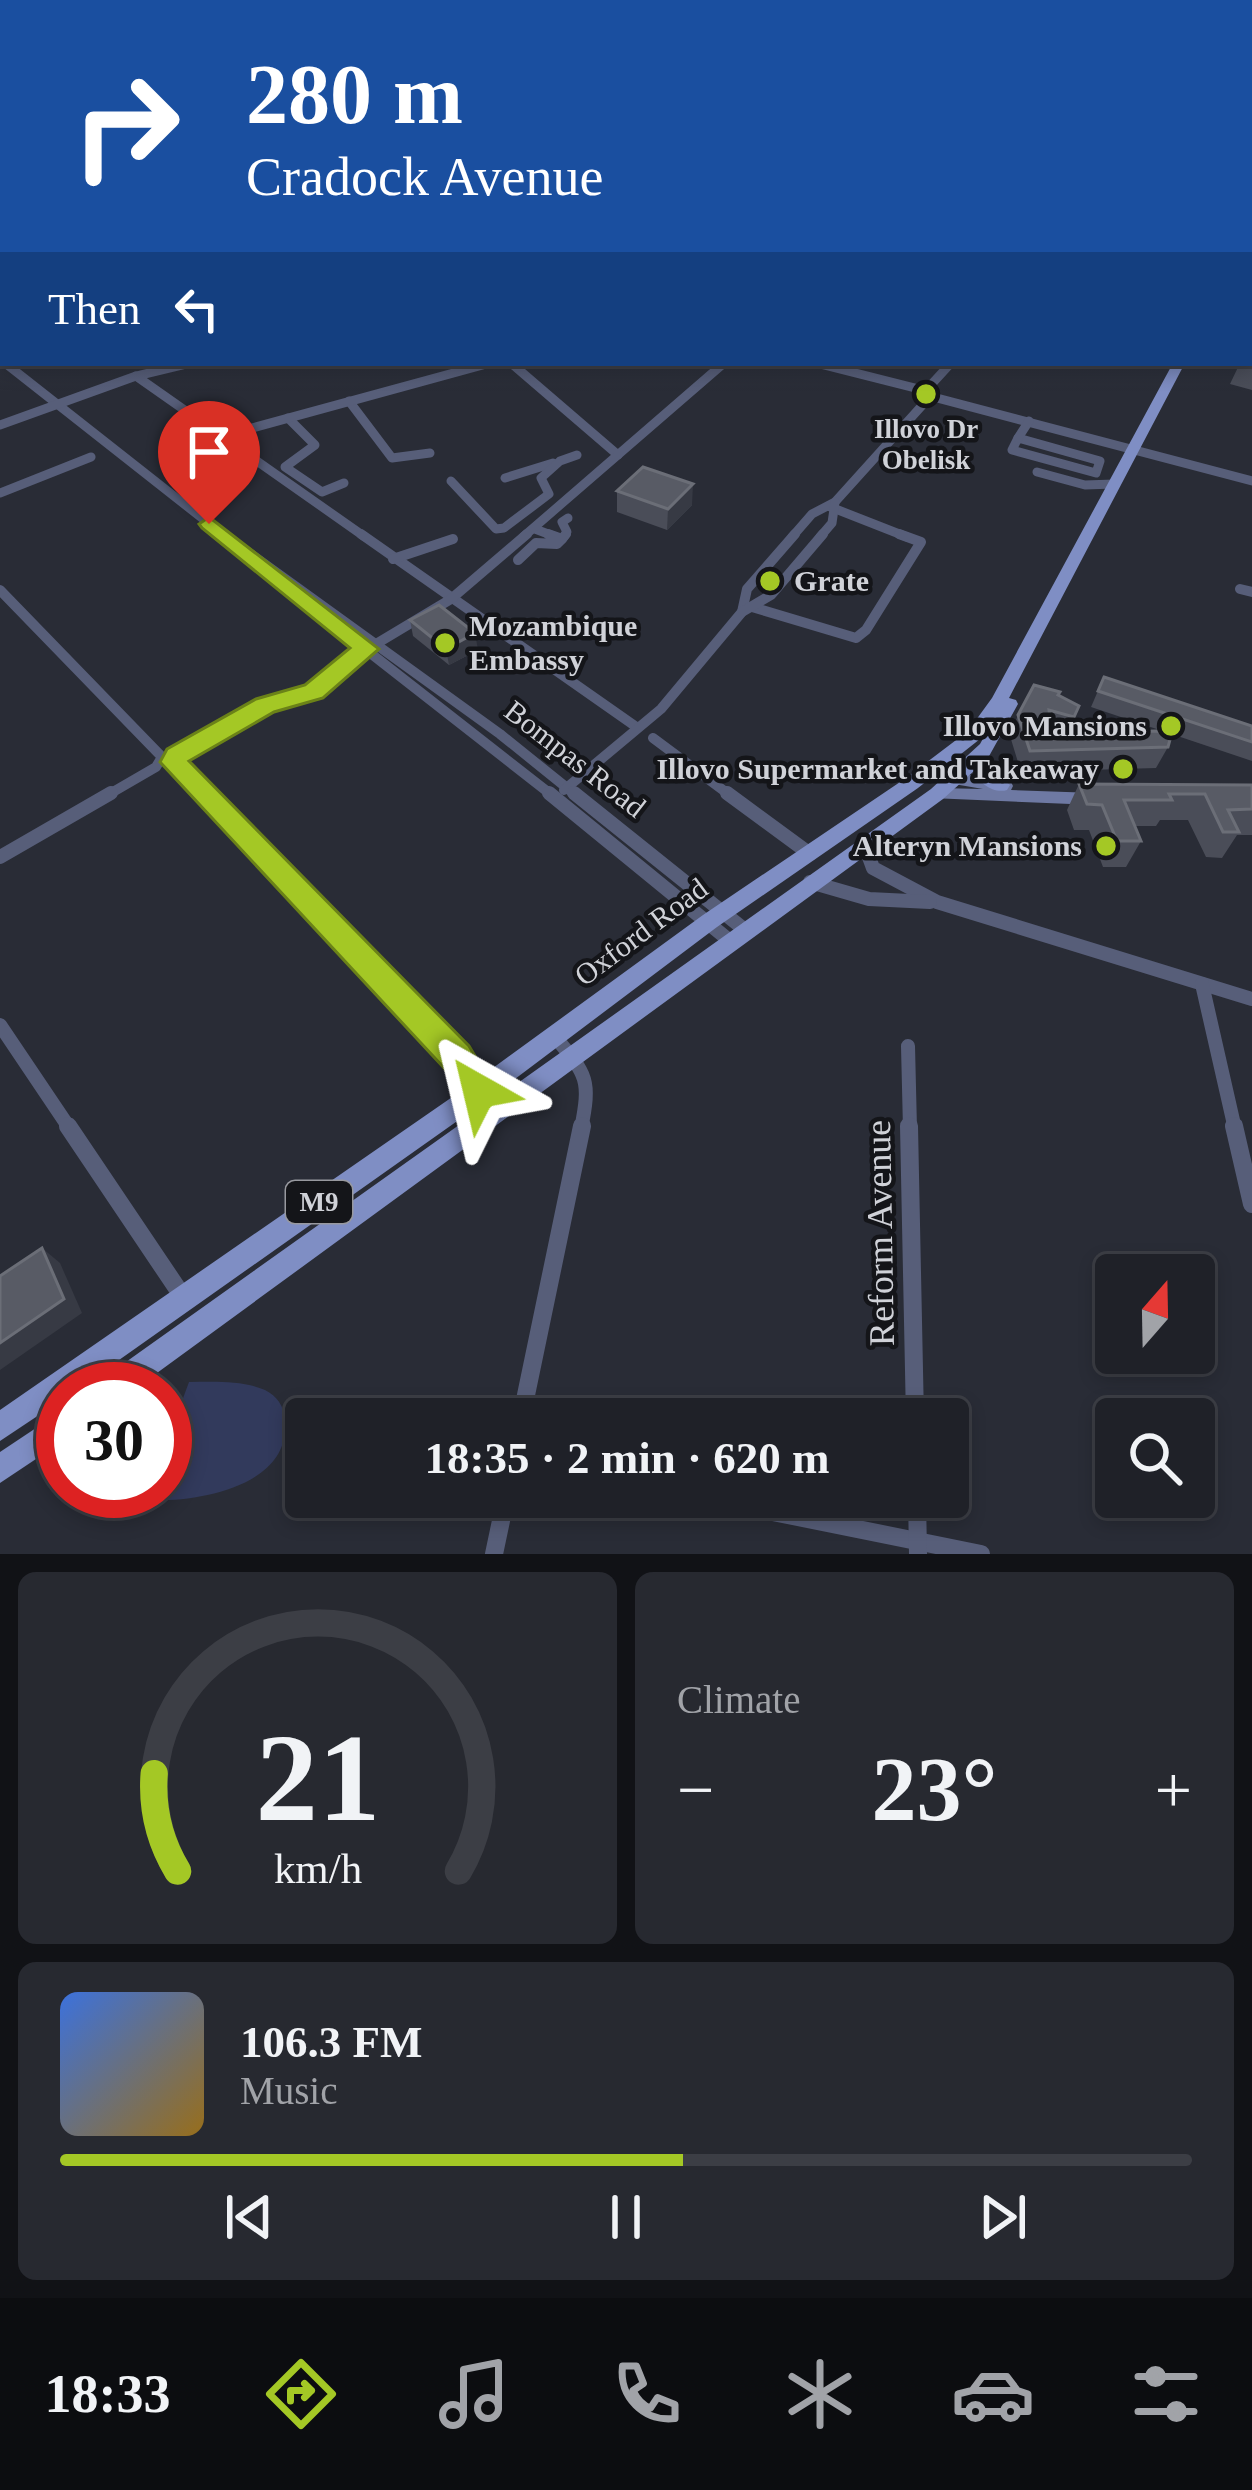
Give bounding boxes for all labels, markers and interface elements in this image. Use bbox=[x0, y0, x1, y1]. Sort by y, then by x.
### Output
icon: right bbox=[48, 48, 204, 204]
text: 280 m bbox=[246, 48, 463, 141]
text: Cradock Avenue bbox=[246, 147, 603, 207]
icon: left bbox=[164, 276, 230, 342]
text: Then bbox=[48, 284, 140, 334]
marker: Illovo Dr Obelisk bbox=[913, 381, 939, 407]
pin bbox=[158, 401, 260, 524]
place label: Illovo Dr Obelisk bbox=[874, 414, 978, 475]
icon: arrive bbox=[176, 419, 242, 485]
place label: Grate bbox=[794, 564, 869, 597]
marker: Grate bbox=[757, 568, 783, 594]
place label: Mozambique Embassy bbox=[469, 609, 637, 676]
marker: Mozambique Embassy bbox=[432, 630, 458, 656]
street label: Bompas Road bbox=[498, 694, 652, 824]
place label: Illovo Mansions bbox=[943, 709, 1147, 742]
marker: Illovo Mansions bbox=[1158, 713, 1184, 739]
place label: Illovo Supermarket and Takeaway bbox=[656, 752, 1099, 785]
marker: Illovo Supermarket and Takeaway bbox=[1110, 756, 1136, 782]
place label: Alteryn Mansions bbox=[853, 829, 1082, 862]
marker: Alteryn Mansions bbox=[1093, 833, 1119, 859]
street label: Oxford Road bbox=[568, 871, 714, 992]
position arrow bbox=[416, 1028, 542, 1154]
street label: Reform Avenue bbox=[858, 1120, 902, 1346]
road number: M9 bbox=[286, 1181, 352, 1223]
north arrow bbox=[1095, 1254, 1215, 1374]
map controls bbox=[1095, 1254, 1215, 1518]
speed limit sign: 30 bbox=[36, 1362, 192, 1518]
button: search bbox=[1095, 1398, 1215, 1518]
text: 18:35 · 2 min · 620 m bbox=[425, 1433, 830, 1483]
text: Climate bbox=[677, 1678, 800, 1721]
text: 21 bbox=[255, 1709, 380, 1847]
text: 23° bbox=[872, 1740, 998, 1839]
text: − bbox=[677, 1753, 714, 1826]
text: + bbox=[1155, 1753, 1192, 1826]
text: km/h bbox=[273, 1845, 362, 1892]
text: 106.3 FM bbox=[240, 2017, 422, 2067]
text: Music bbox=[240, 2069, 338, 2112]
icon: previous bbox=[216, 2184, 282, 2250]
icon: pause bbox=[593, 2184, 659, 2250]
icon: next bbox=[970, 2184, 1036, 2250]
icon: directions bbox=[259, 2352, 343, 2436]
icon: music bbox=[432, 2352, 516, 2436]
icon: phone bbox=[605, 2352, 689, 2436]
icon: climate bbox=[778, 2352, 862, 2436]
icon: car bbox=[951, 2352, 1035, 2436]
icon: filters bbox=[1124, 2352, 1208, 2436]
text: 18:33 bbox=[44, 2364, 170, 2424]

